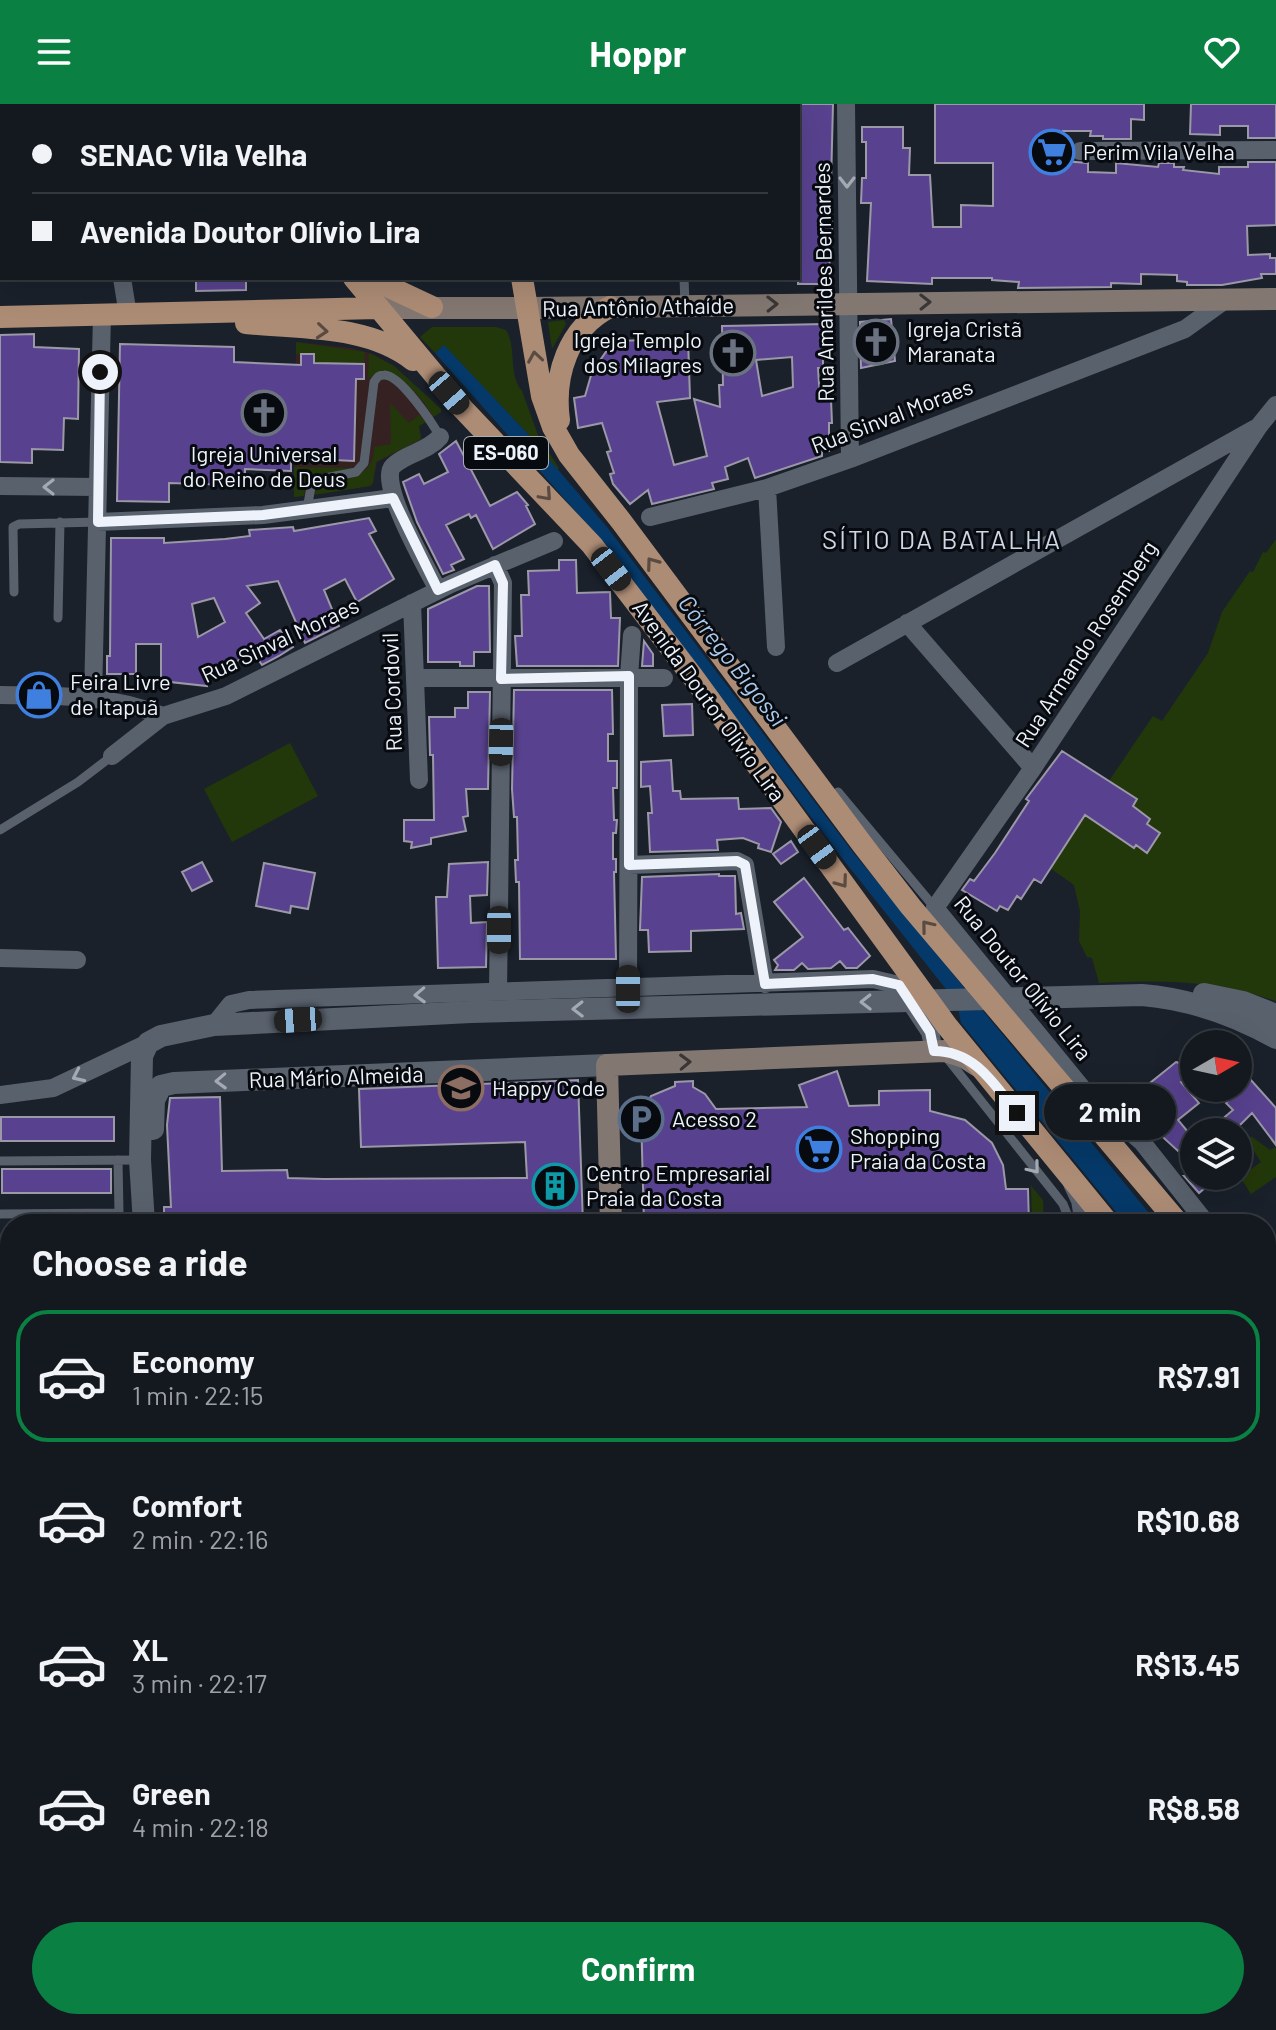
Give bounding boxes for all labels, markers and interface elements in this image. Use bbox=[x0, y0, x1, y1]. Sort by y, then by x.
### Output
icon: menu bbox=[32, 30, 76, 74]
icon: heart bbox=[1200, 30, 1244, 74]
text: Hoppr bbox=[589, 31, 687, 74]
supermarket icon: Perim Vila Velha bbox=[1028, 128, 1076, 176]
text: SENAC Vila Velha bbox=[80, 136, 307, 172]
place label: Perim Vila Velha bbox=[1083, 138, 1235, 164]
street label: Rua Amarildes Bernardes bbox=[808, 162, 838, 402]
one-way arrow bbox=[838, 176, 855, 189]
text: Avenida Doutor Olívio Lira bbox=[80, 213, 420, 249]
street label: Rua Antônio Athaíde bbox=[542, 291, 734, 321]
one-way arrow bbox=[919, 294, 932, 311]
one-way arrow bbox=[766, 296, 779, 313]
place label: Igreja Cristã Maranata bbox=[907, 315, 1022, 366]
church icon: Igreja Cristã Maranata bbox=[852, 318, 900, 366]
one-way arrow bbox=[316, 322, 329, 339]
place label: Igreja Templo dos Milagres bbox=[574, 326, 702, 377]
church icon: Igreja Templo dos Milagres bbox=[709, 329, 757, 377]
one-way arrow bbox=[527, 350, 544, 364]
route start bbox=[82, 354, 118, 390]
car bbox=[424, 367, 474, 419]
street label: Rua Sinval Moraes bbox=[807, 372, 976, 458]
church icon: Igreja Universal do Reino de Deus bbox=[240, 389, 288, 437]
road number: ES-060 bbox=[464, 437, 548, 469]
place label: Igreja Universal do Reino de Deus bbox=[182, 440, 346, 491]
one-way arrow bbox=[42, 478, 55, 495]
one-way arrow bbox=[537, 486, 551, 501]
district label: SÍTIO DA BATALHA bbox=[822, 523, 1062, 554]
street label: Rua Armando Rosemberg bbox=[1009, 535, 1162, 752]
car bbox=[587, 543, 635, 595]
one-way arrow bbox=[647, 557, 662, 571]
water label: Córrego Bigossi bbox=[673, 588, 794, 732]
street label: Rua Sinval Moraes bbox=[197, 591, 363, 687]
street label: Avenida Doutor Olívio Lira bbox=[628, 595, 792, 806]
street label: Rua Cordovil bbox=[376, 632, 406, 752]
place label: Feira Livre de Itapuã bbox=[70, 668, 171, 719]
shop icon: Feira Livre de Itapuã bbox=[15, 671, 63, 719]
car bbox=[489, 718, 513, 766]
car bbox=[793, 821, 841, 873]
one-way arrow bbox=[832, 873, 847, 888]
street label: Rua Doutor Olívio Lira bbox=[950, 890, 1098, 1065]
car bbox=[487, 906, 511, 954]
one-way arrow bbox=[922, 921, 937, 936]
car bbox=[616, 965, 640, 1013]
one-way arrow bbox=[413, 986, 426, 1003]
one-way arrow bbox=[859, 993, 872, 1010]
one-way arrow bbox=[571, 1000, 584, 1018]
car bbox=[273, 1006, 323, 1034]
north arrow bbox=[1180, 1030, 1252, 1102]
map controls bbox=[1180, 1030, 1252, 1190]
one-way arrow bbox=[679, 1053, 692, 1070]
street label: Rua Mário Almeida bbox=[248, 1060, 424, 1092]
school or university icon: Happy Code bbox=[437, 1064, 485, 1112]
one-way arrow bbox=[71, 1066, 86, 1082]
one-way arrow bbox=[214, 1073, 227, 1090]
place label: Happy Code bbox=[492, 1074, 605, 1100]
callout: 2 min bbox=[1045, 1085, 1177, 1141]
parking icon: Acesso 2 bbox=[617, 1095, 665, 1143]
route end bbox=[999, 1095, 1035, 1131]
text: 2 min bbox=[1079, 1096, 1141, 1127]
place label: Acesso 2 bbox=[672, 1105, 757, 1131]
button: layers bbox=[1180, 1118, 1252, 1190]
place label: Shopping Praia da Costa bbox=[850, 1122, 986, 1173]
supermarket icon: Shopping Praia da Costa bbox=[795, 1125, 843, 1173]
place label: Centro Empresarial Praia da Costa bbox=[586, 1159, 770, 1210]
one-way arrow bbox=[1024, 1159, 1039, 1173]
building icon: Centro Empresarial Praia da Costa bbox=[531, 1162, 579, 1210]
text: Choose a ride bbox=[32, 1240, 248, 1283]
icon: car bbox=[36, 1340, 108, 1412]
text: Economy bbox=[132, 1343, 255, 1379]
text: R$7.91 bbox=[1157, 1358, 1240, 1394]
text: 1 min · 22:15 bbox=[132, 1379, 263, 1410]
icon: car bbox=[36, 1484, 108, 1556]
text: Comfort bbox=[132, 1487, 242, 1523]
text: R$10.68 bbox=[1136, 1502, 1240, 1538]
text: 2 min · 22:16 bbox=[132, 1523, 268, 1554]
icon: car bbox=[36, 1628, 108, 1700]
text: XL bbox=[132, 1631, 168, 1667]
text: R$13.45 bbox=[1135, 1646, 1240, 1682]
text: 3 min · 22:17 bbox=[132, 1667, 267, 1698]
icon: car bbox=[36, 1772, 108, 1844]
text: Green bbox=[132, 1775, 211, 1811]
text: R$8.58 bbox=[1148, 1790, 1240, 1826]
text: 4 min · 22:18 bbox=[132, 1811, 269, 1842]
button: Confirm bbox=[32, 1922, 1244, 2014]

